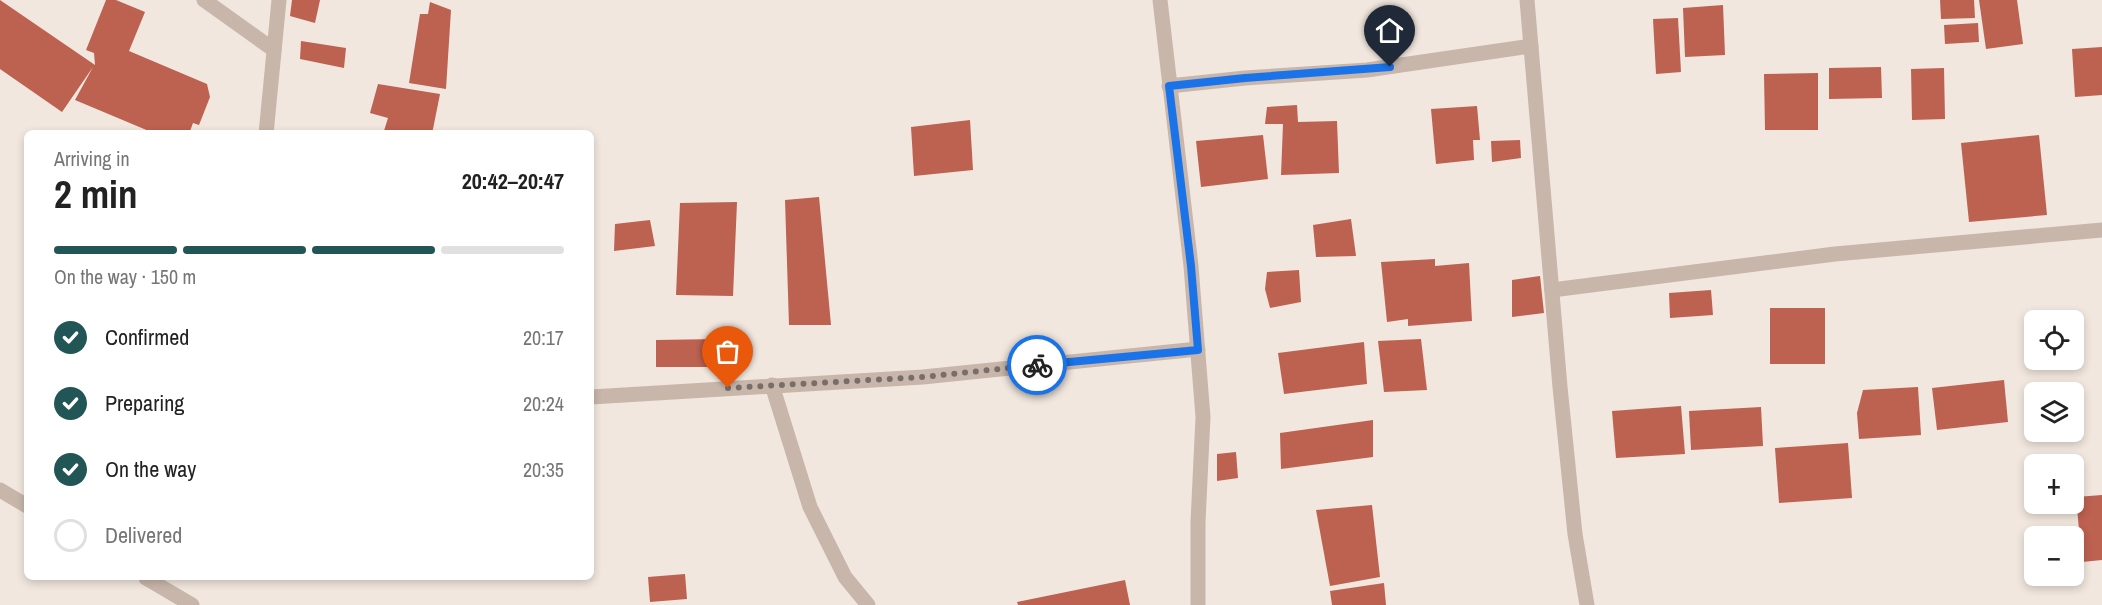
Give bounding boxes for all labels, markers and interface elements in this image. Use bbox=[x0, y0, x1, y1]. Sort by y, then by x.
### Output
pin bbox=[1364, 5, 1415, 67]
icon: home bbox=[1373, 14, 1406, 47]
text: Arriving in bbox=[54, 145, 130, 172]
text: 20:42–20:47 bbox=[462, 166, 564, 196]
text: 2 min bbox=[54, 168, 138, 220]
text: On the way · 150 m bbox=[54, 263, 196, 290]
map controls bbox=[2024, 310, 2084, 586]
button: locate bbox=[2024, 310, 2084, 370]
icon: check bbox=[54, 321, 87, 354]
text: Confirmed bbox=[105, 322, 189, 352]
text: 20:17 bbox=[523, 324, 564, 351]
pin bbox=[702, 326, 753, 388]
icon: bag bbox=[711, 335, 744, 368]
courier bbox=[1007, 335, 1067, 395]
icon: bike bbox=[1021, 349, 1054, 382]
button: layers bbox=[2024, 382, 2084, 442]
icon: check bbox=[54, 387, 87, 420]
text: Preparing bbox=[105, 388, 184, 418]
text: 20:24 bbox=[523, 390, 564, 417]
icon: check bbox=[54, 453, 87, 486]
text: On the way bbox=[105, 454, 196, 484]
button: + bbox=[2024, 454, 2084, 514]
text: 20:35 bbox=[523, 456, 564, 483]
text: Delivered bbox=[105, 520, 182, 550]
button: − bbox=[2024, 526, 2084, 586]

